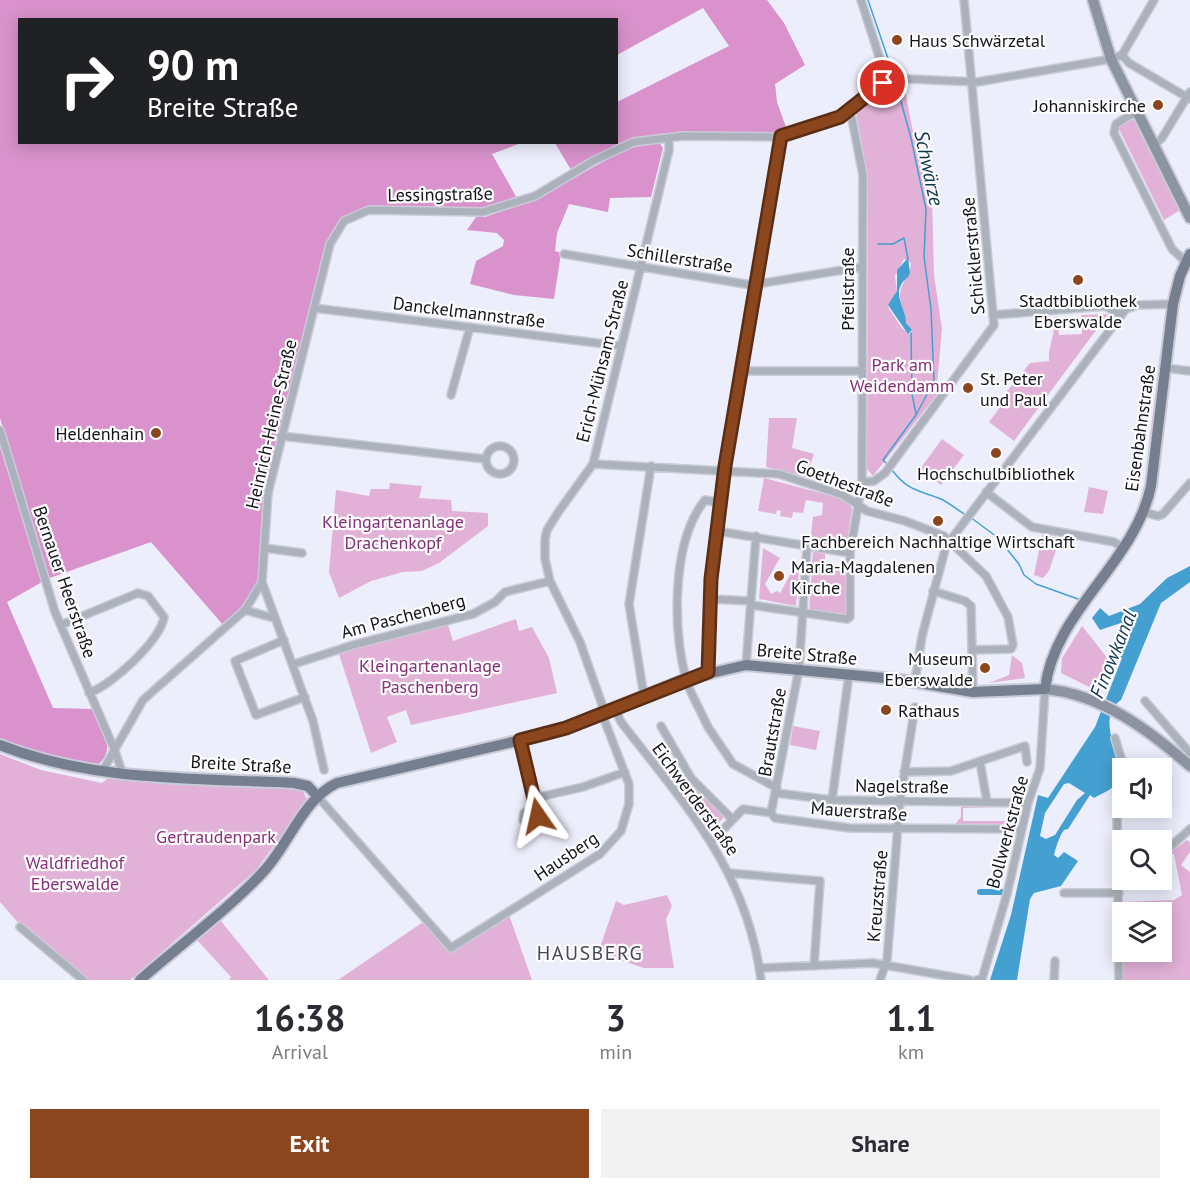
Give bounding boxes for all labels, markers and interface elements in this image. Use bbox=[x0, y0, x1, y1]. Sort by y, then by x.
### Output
place label: Haus Schwärzetal bbox=[909, 29, 1046, 52]
marker: Haus Schwärzetal bbox=[890, 33, 904, 47]
text: 90 m bbox=[147, 37, 239, 92]
icon: right bbox=[48, 42, 126, 120]
pin bbox=[857, 57, 908, 108]
icon: arrive bbox=[866, 66, 899, 99]
text: Breite Straße bbox=[147, 90, 298, 124]
place label: Johanniskirche bbox=[1033, 94, 1146, 117]
marker: Johanniskirche bbox=[1151, 98, 1165, 112]
water label: Schwärze bbox=[908, 128, 950, 209]
street label: Lessingstraße bbox=[387, 182, 493, 206]
street label: Schicklerstraße bbox=[956, 196, 990, 316]
street label: Schillerstraße bbox=[626, 238, 734, 278]
street label: Pfeilstraße bbox=[836, 247, 859, 331]
marker: Stadtbibliothek Eberswalde bbox=[1071, 273, 1085, 287]
street label: Erich-Mühsam-Straße bbox=[571, 277, 633, 445]
place label: Stadtbibliothek Eberswalde bbox=[1019, 289, 1137, 333]
street label: Danckelmannstraße bbox=[392, 291, 546, 333]
street label: Heinrich-Heine-Straße bbox=[240, 337, 302, 511]
park label: Park am Weidendamm bbox=[850, 353, 954, 397]
street label: Eisenbahnstraße bbox=[1120, 363, 1160, 493]
place label: St. Peter und Paul bbox=[980, 367, 1048, 411]
marker: St. Peter und Paul bbox=[961, 381, 975, 395]
place label: Heldenhain bbox=[55, 422, 144, 445]
marker: Heldenhain bbox=[149, 426, 163, 440]
marker: Hochschulbibliothek bbox=[989, 446, 1003, 460]
street label: Goethestraße bbox=[793, 454, 897, 512]
place label: Hochschulbibliothek bbox=[917, 462, 1075, 485]
street label: Bernauer Heerstraße bbox=[28, 503, 102, 661]
park label: Kleingartenanlage Drachenkopf bbox=[322, 510, 464, 554]
marker: Fachbereich Nachhaltige Wirtschaft bbox=[931, 514, 945, 528]
place label: Fachbereich Nachhaltige Wirtschaft bbox=[801, 530, 1075, 553]
place label: Maria-Magdalenen Kirche bbox=[791, 555, 935, 599]
marker: Maria-Magdalenen Kirche bbox=[772, 569, 786, 583]
street label: Am Paschenberg bbox=[338, 588, 468, 644]
water label: Finowkanal bbox=[1084, 606, 1143, 702]
street label: Breite Straße bbox=[756, 638, 858, 670]
place label: Museum Eberswalde bbox=[885, 647, 973, 691]
park label: Kleingartenanlage Paschenberg bbox=[359, 654, 501, 698]
marker: Museum Eberswalde bbox=[978, 661, 992, 675]
street label: Brautstraße bbox=[753, 686, 791, 778]
place label: Rathaus bbox=[898, 699, 960, 722]
marker: Rathaus bbox=[879, 703, 893, 717]
street label: Eichwerderstraße bbox=[647, 738, 745, 860]
street label: Breite Straße bbox=[190, 750, 292, 778]
map controls bbox=[1112, 758, 1172, 962]
button: sound bbox=[1112, 758, 1172, 818]
street label: Bollwerkstraße bbox=[981, 773, 1033, 891]
street label: Nagelstraße bbox=[855, 774, 949, 798]
position arrow bbox=[506, 784, 570, 848]
street label: Mauerstraße bbox=[810, 796, 908, 826]
park label: Gertraudenpark bbox=[156, 825, 276, 848]
street label: Hausberg bbox=[529, 826, 603, 886]
button: search bbox=[1112, 830, 1172, 890]
street label: Kreuzstraße bbox=[862, 849, 892, 943]
park label: Waldfriedhof Eberswalde bbox=[26, 851, 126, 895]
button: layers bbox=[1112, 902, 1172, 962]
district label: HAUSBERG bbox=[537, 940, 643, 966]
text: 16:38 bbox=[254, 994, 345, 1041]
text: 3 bbox=[606, 994, 626, 1041]
text: 1.1 bbox=[886, 994, 936, 1041]
text: Arrival bbox=[272, 1039, 328, 1065]
text: min bbox=[600, 1039, 632, 1065]
text: km bbox=[898, 1039, 924, 1065]
button: Exit bbox=[30, 1109, 589, 1178]
button: Share bbox=[601, 1109, 1160, 1178]

